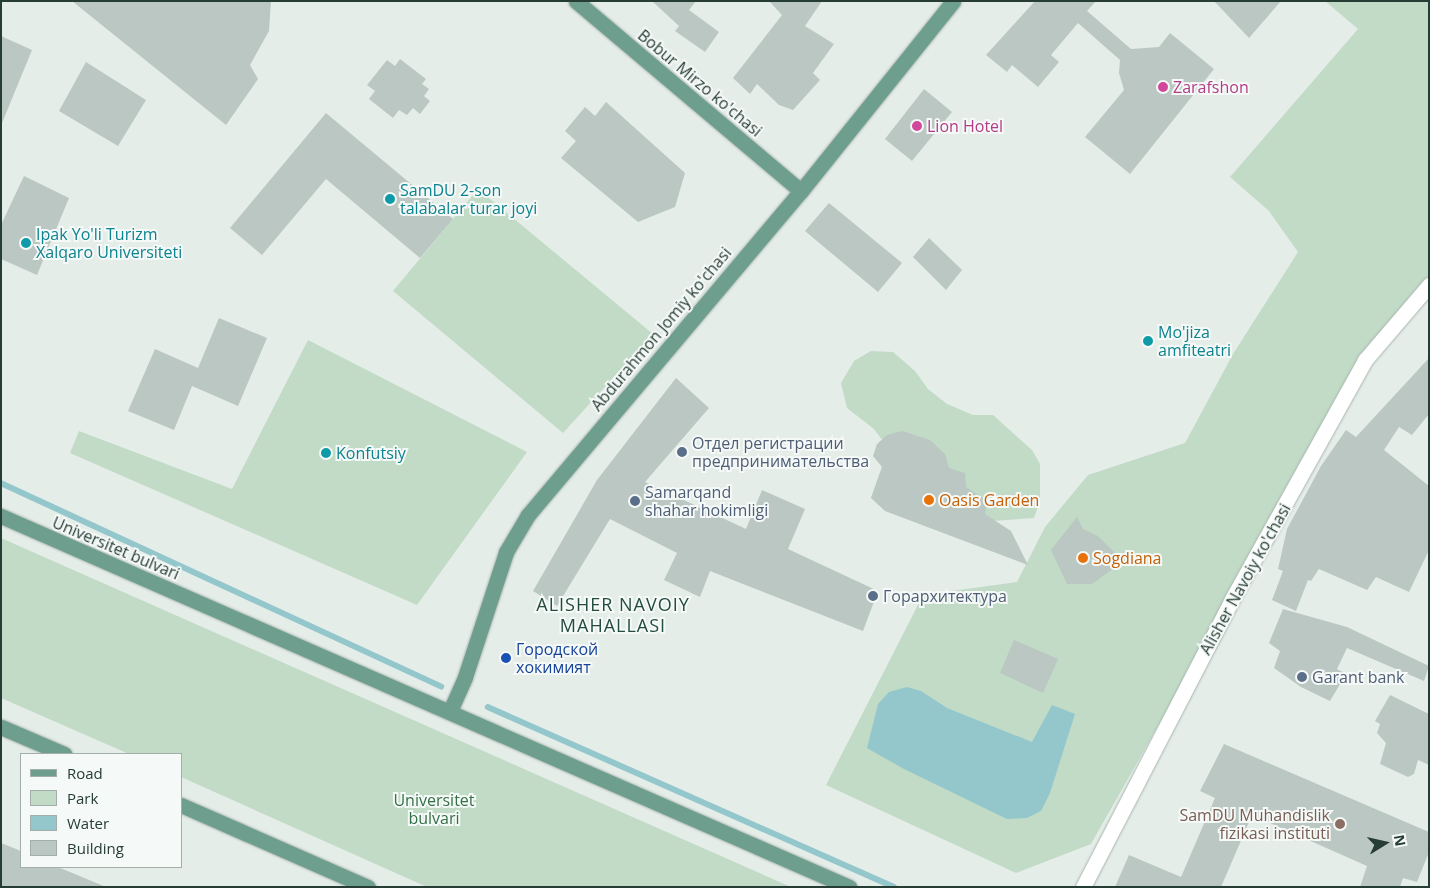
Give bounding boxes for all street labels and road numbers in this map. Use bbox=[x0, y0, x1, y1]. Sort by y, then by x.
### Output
street label: Bobur Mirzo ko'chasi bbox=[634, 25, 766, 141]
street label: Abdurahmon Jomiy ko'chasi bbox=[587, 243, 735, 415]
street label: Alisher Navoiy ko'chasi bbox=[1195, 500, 1295, 658]
street label: Universitet bulvari bbox=[49, 513, 183, 583]

